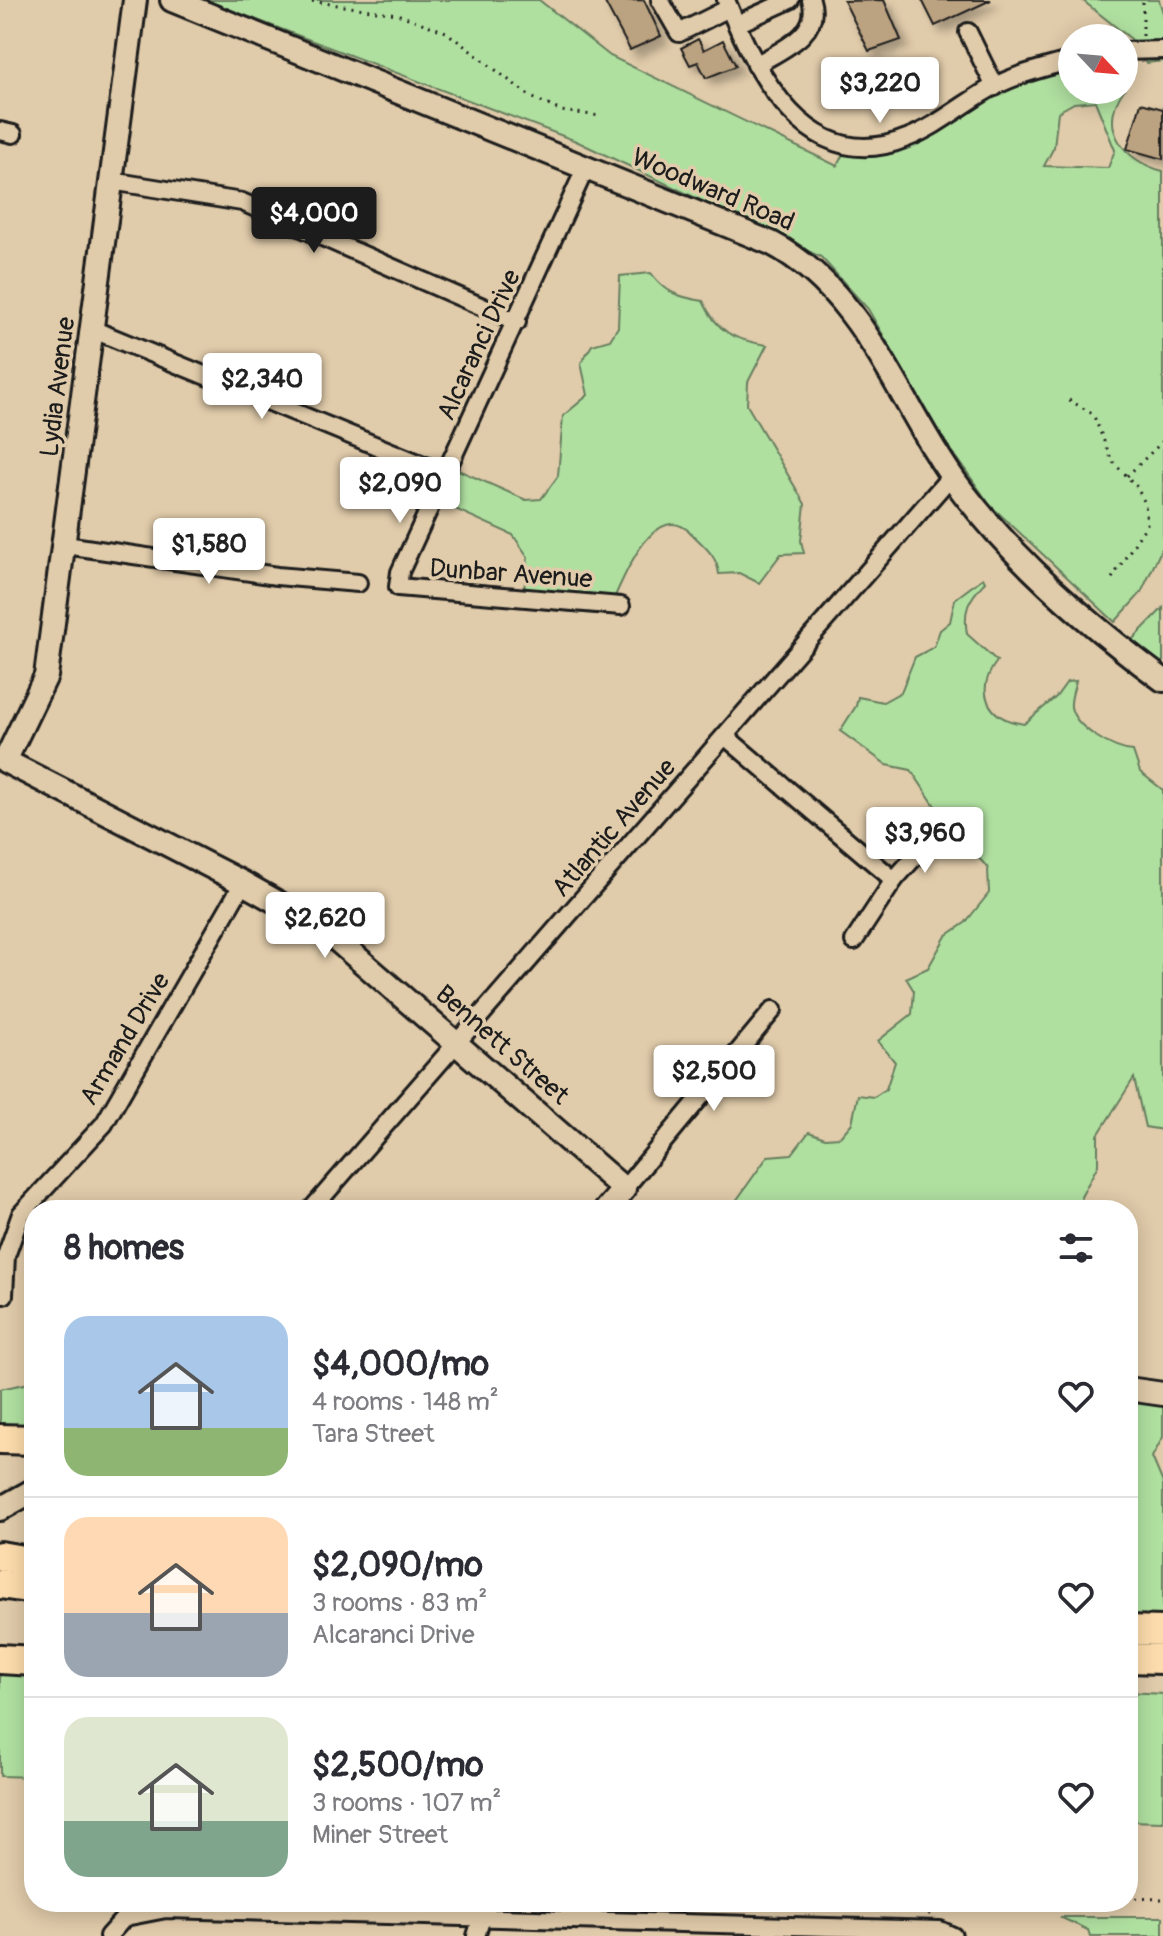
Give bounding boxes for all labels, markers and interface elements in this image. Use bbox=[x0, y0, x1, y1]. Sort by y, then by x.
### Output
north arrow bbox=[1058, 24, 1138, 104]
map controls bbox=[1058, 24, 1138, 104]
pin: $3,220 bbox=[815, 57, 945, 125]
text: $3,220 bbox=[839, 67, 921, 99]
street label: Woodward Road bbox=[627, 141, 799, 239]
pin: $4,000 bbox=[249, 187, 379, 255]
text: $4,000 bbox=[269, 197, 359, 229]
street label: Alcaranci Drive bbox=[430, 264, 528, 425]
street label: Lydia Avenue bbox=[34, 315, 82, 459]
pin: $2,340 bbox=[197, 353, 327, 421]
text: $2,340 bbox=[221, 363, 303, 395]
pin: $2,090 bbox=[335, 457, 465, 525]
text: $2,090 bbox=[358, 467, 442, 499]
pin: $1,580 bbox=[144, 518, 274, 586]
text: $1,580 bbox=[171, 528, 247, 560]
street label: Dunbar Avenue bbox=[428, 552, 594, 596]
street label: Atlantic Avenue bbox=[545, 752, 683, 904]
pin: $3,960 bbox=[860, 807, 990, 875]
text: $3,960 bbox=[884, 817, 966, 849]
pin: $2,620 bbox=[260, 892, 390, 960]
text: $2,620 bbox=[284, 902, 366, 934]
street label: Armand Drive bbox=[73, 967, 177, 1111]
street label: Bennett Street bbox=[429, 978, 576, 1112]
pin: $2,500 bbox=[649, 1045, 779, 1113]
text: $2,500 bbox=[672, 1055, 756, 1087]
icon: filters bbox=[1054, 1226, 1098, 1270]
text: 8 homes bbox=[64, 1227, 184, 1270]
text: $4,000/mo bbox=[312, 1343, 489, 1386]
icon: home bbox=[128, 1348, 224, 1444]
icon: heart bbox=[1054, 1374, 1098, 1418]
text: 4 rooms · 148 m² bbox=[312, 1386, 499, 1418]
text: Tara Street bbox=[312, 1418, 435, 1450]
text: $2,090/mo bbox=[312, 1544, 483, 1587]
icon: home bbox=[128, 1549, 224, 1645]
icon: heart bbox=[1054, 1575, 1098, 1619]
text: 3 rooms · 83 m² bbox=[312, 1587, 487, 1619]
text: Alcaranci Drive bbox=[312, 1619, 475, 1651]
text: $2,500/mo bbox=[312, 1744, 484, 1787]
icon: home bbox=[128, 1749, 224, 1845]
icon: heart bbox=[1054, 1775, 1098, 1819]
text: 3 rooms · 107 m² bbox=[312, 1787, 501, 1819]
text: Miner Street bbox=[312, 1819, 448, 1851]

